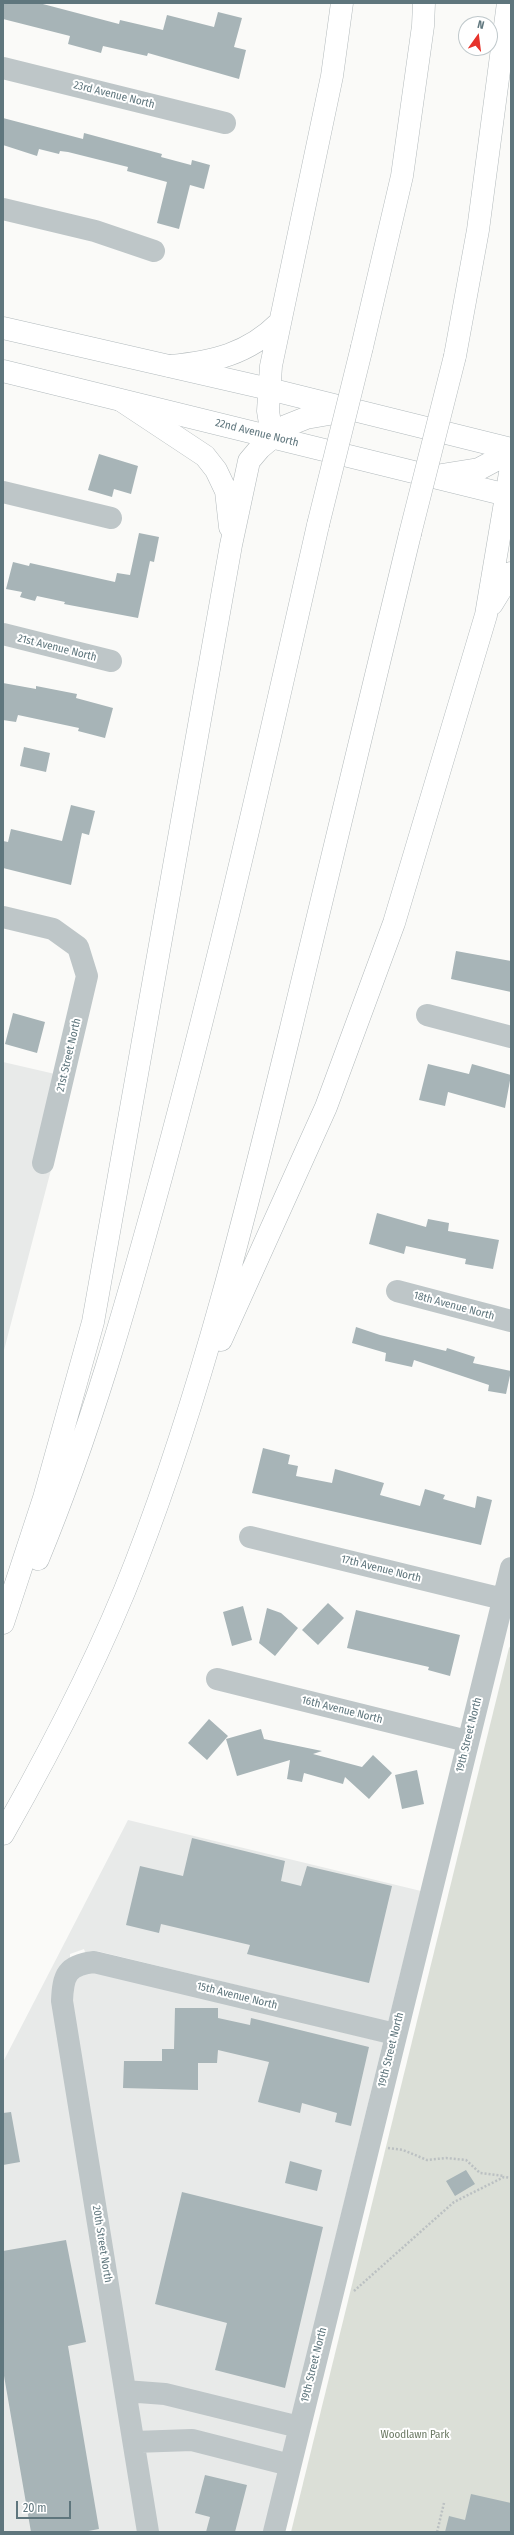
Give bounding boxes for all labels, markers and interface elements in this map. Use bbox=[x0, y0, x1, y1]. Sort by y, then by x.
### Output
north arrow bbox=[458, 16, 498, 56]
text: N bbox=[476, 18, 486, 32]
street label: 23rd Avenue North bbox=[72, 79, 156, 111]
street label: 22nd Avenue North bbox=[214, 416, 300, 450]
street label: 21st Avenue North bbox=[16, 632, 98, 664]
street label: 21st Street North bbox=[54, 1017, 84, 1093]
street label: 18th Avenue North bbox=[412, 1289, 496, 1323]
street label: 17th Avenue North bbox=[340, 1553, 422, 1585]
street label: 16th Avenue North bbox=[300, 1694, 384, 1726]
street label: 19th Street North bbox=[453, 1696, 485, 1774]
street label: 15th Avenue North bbox=[195, 1980, 279, 2012]
street label: 19th Street North bbox=[375, 2011, 407, 2089]
street label: 20th Street North bbox=[89, 2205, 115, 2283]
street label: 19th Street North bbox=[298, 2326, 330, 2404]
park label: Woodlawn Park bbox=[381, 2428, 449, 2442]
scale bar bbox=[18, 2493, 73, 2519]
text: 20 m bbox=[23, 2501, 47, 2515]

